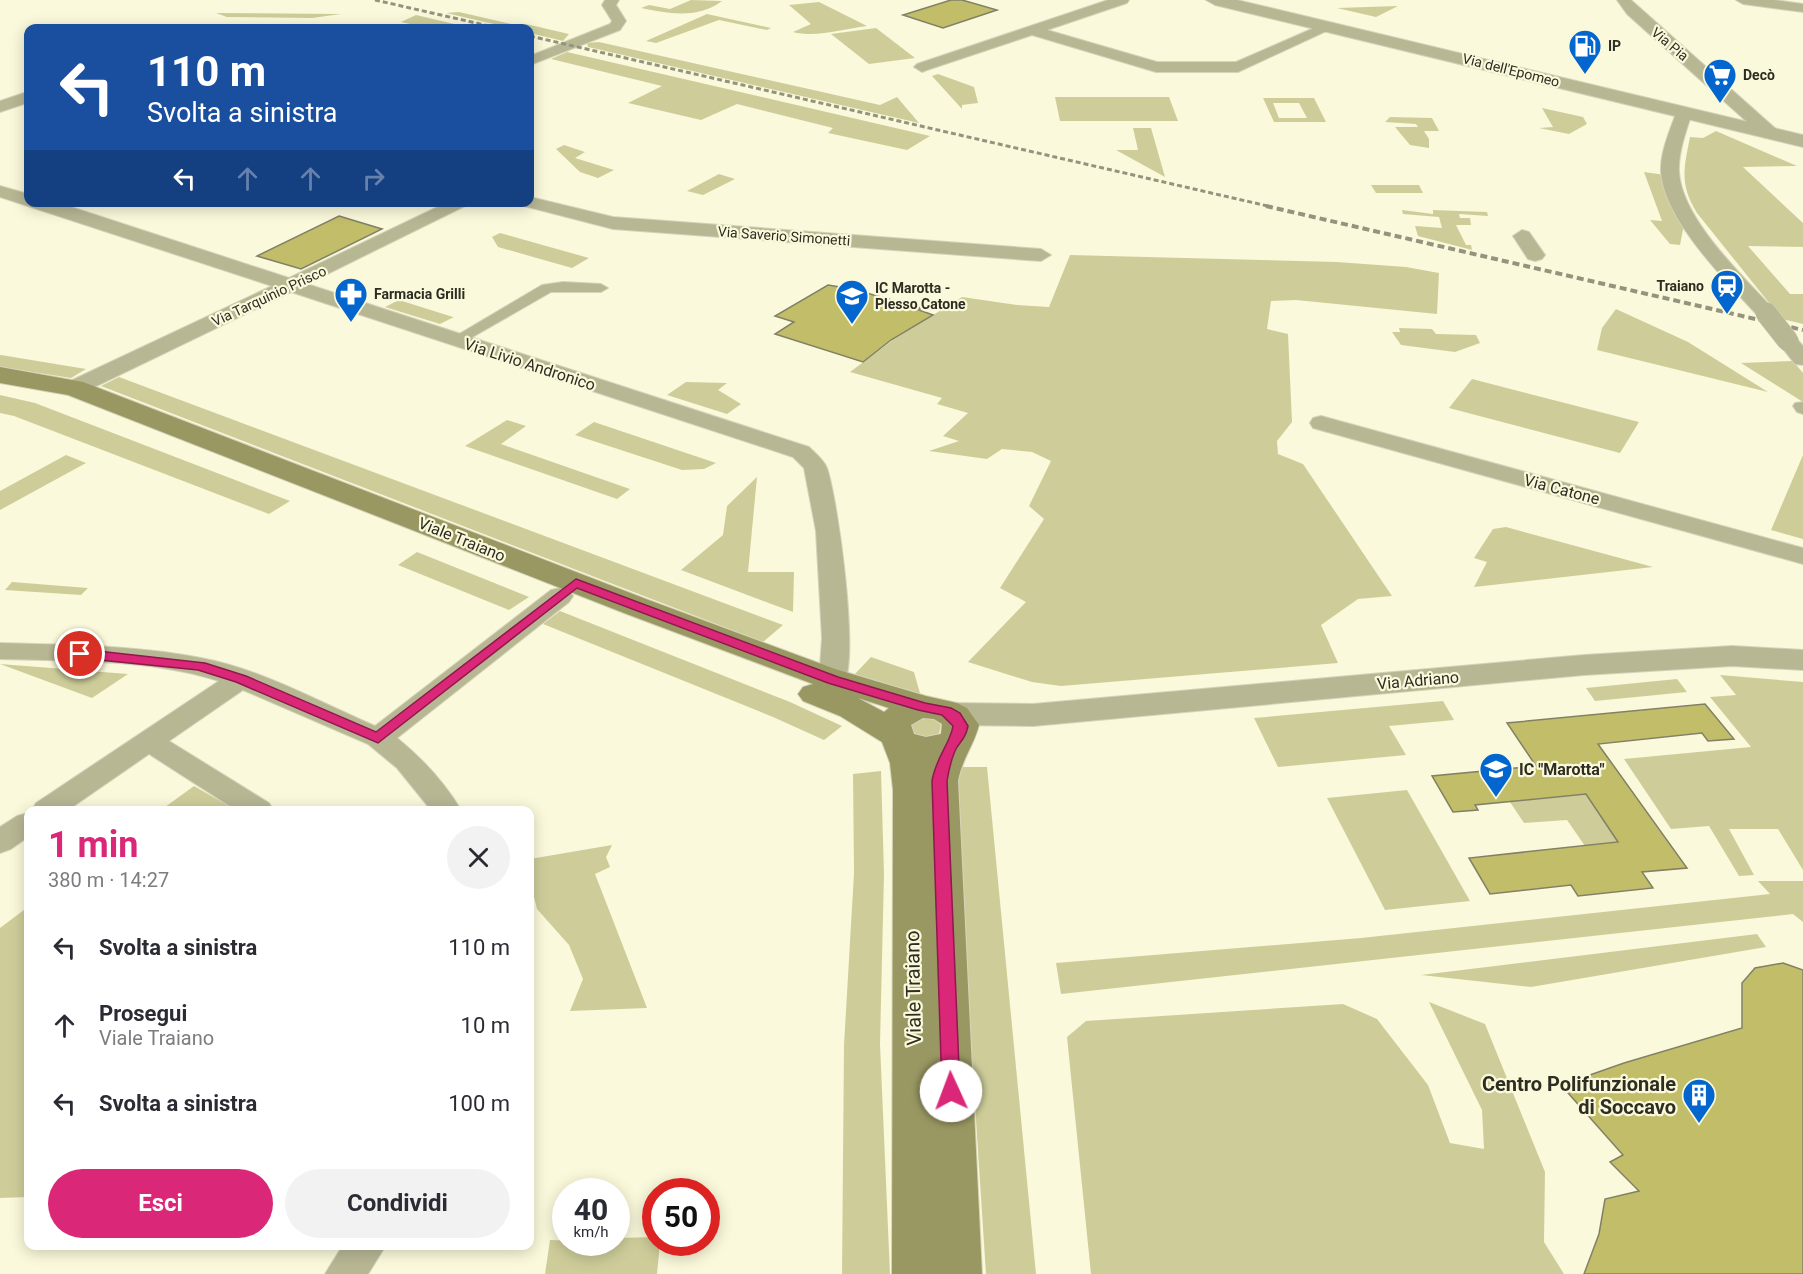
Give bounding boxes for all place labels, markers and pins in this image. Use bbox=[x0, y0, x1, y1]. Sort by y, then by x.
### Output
fuel station icon: IP bbox=[1567, 28, 1603, 75]
place label: IP bbox=[1608, 38, 1621, 54]
supermarket icon: Decò bbox=[1702, 57, 1738, 104]
place label: Decò bbox=[1743, 67, 1775, 83]
station icon: Traiano bbox=[1709, 268, 1745, 315]
pharmacy icon: Farmacia Grilli bbox=[333, 276, 369, 323]
school or university icon: IC Marotta - Plesso Catone bbox=[834, 278, 870, 325]
place label: Traiano bbox=[1656, 278, 1704, 294]
place label: IC Marotta - Plesso Catone bbox=[875, 280, 966, 312]
place label: Farmacia Grilli bbox=[374, 286, 465, 302]
pin bbox=[54, 628, 105, 679]
school or university icon: IC "Marotta" bbox=[1478, 751, 1514, 798]
place label: IC "Marotta" bbox=[1519, 760, 1605, 779]
place label: Centro Polifunzionale di Soccavo bbox=[1482, 1072, 1676, 1119]
building icon: Centro Polifunzionale di Soccavo bbox=[1681, 1077, 1717, 1124]

